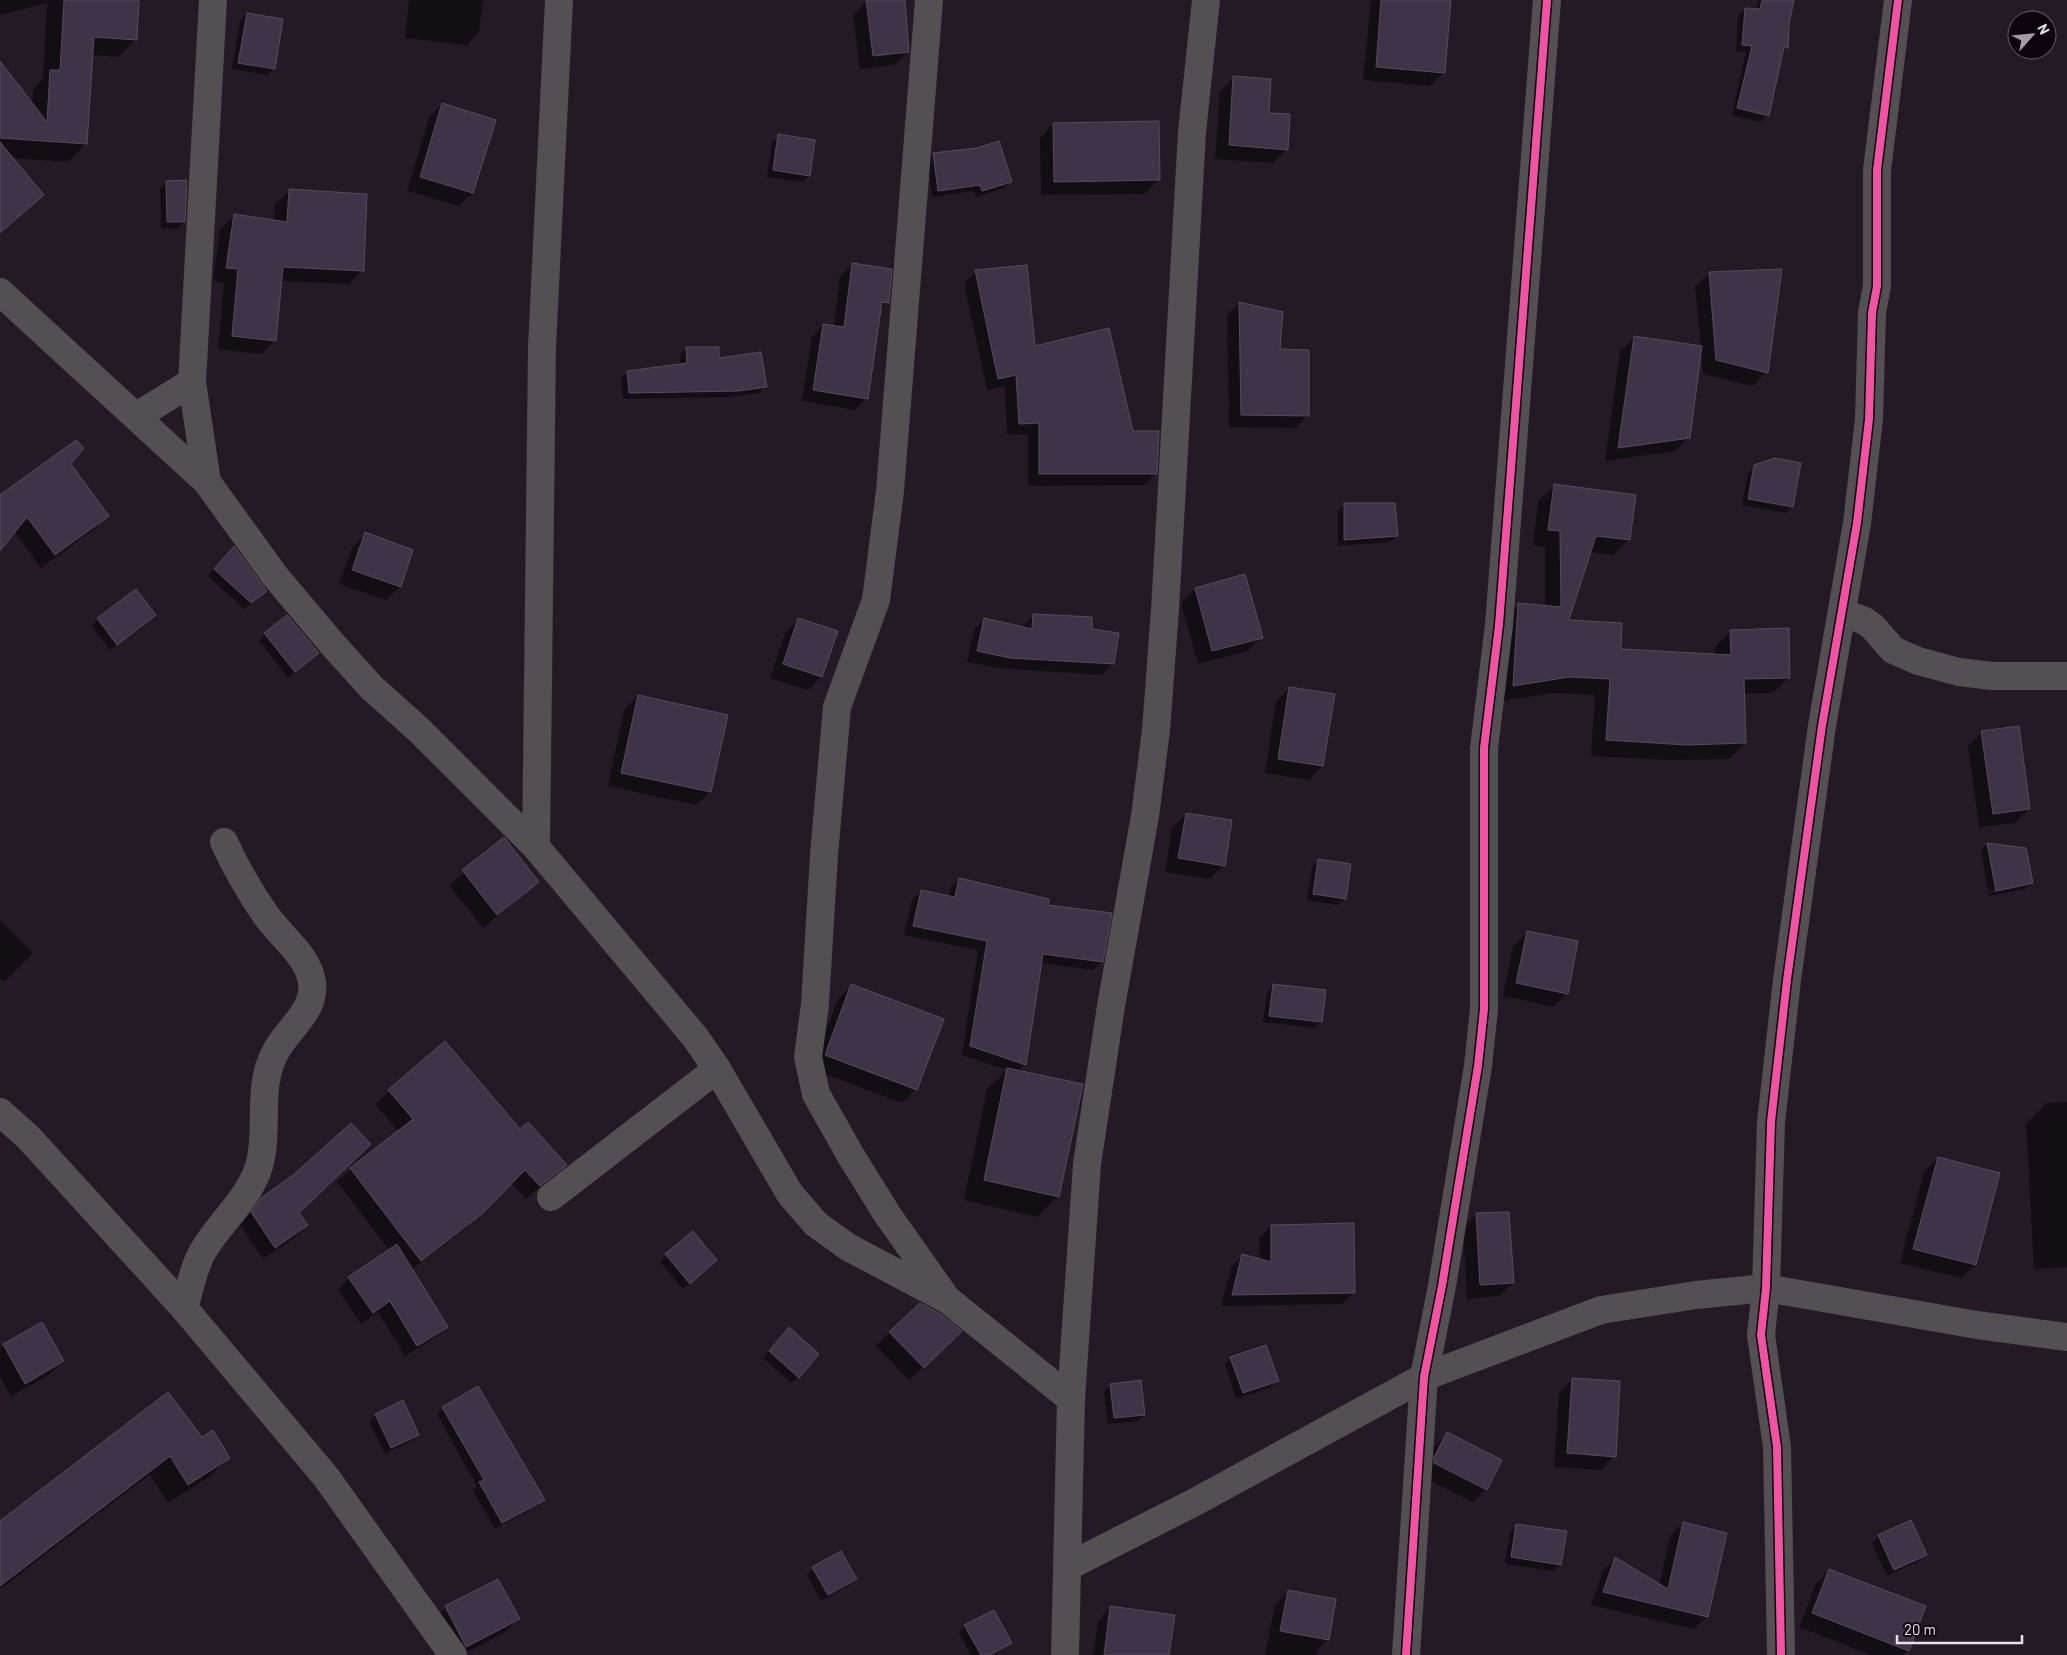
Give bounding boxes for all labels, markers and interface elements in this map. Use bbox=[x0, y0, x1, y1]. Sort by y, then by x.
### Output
north arrow bbox=[2007, 10, 2057, 60]
text: N bbox=[2034, 21, 2054, 37]
scale bar bbox=[1897, 1612, 2022, 1644]
text: 20 m bbox=[1904, 1620, 1936, 1638]

